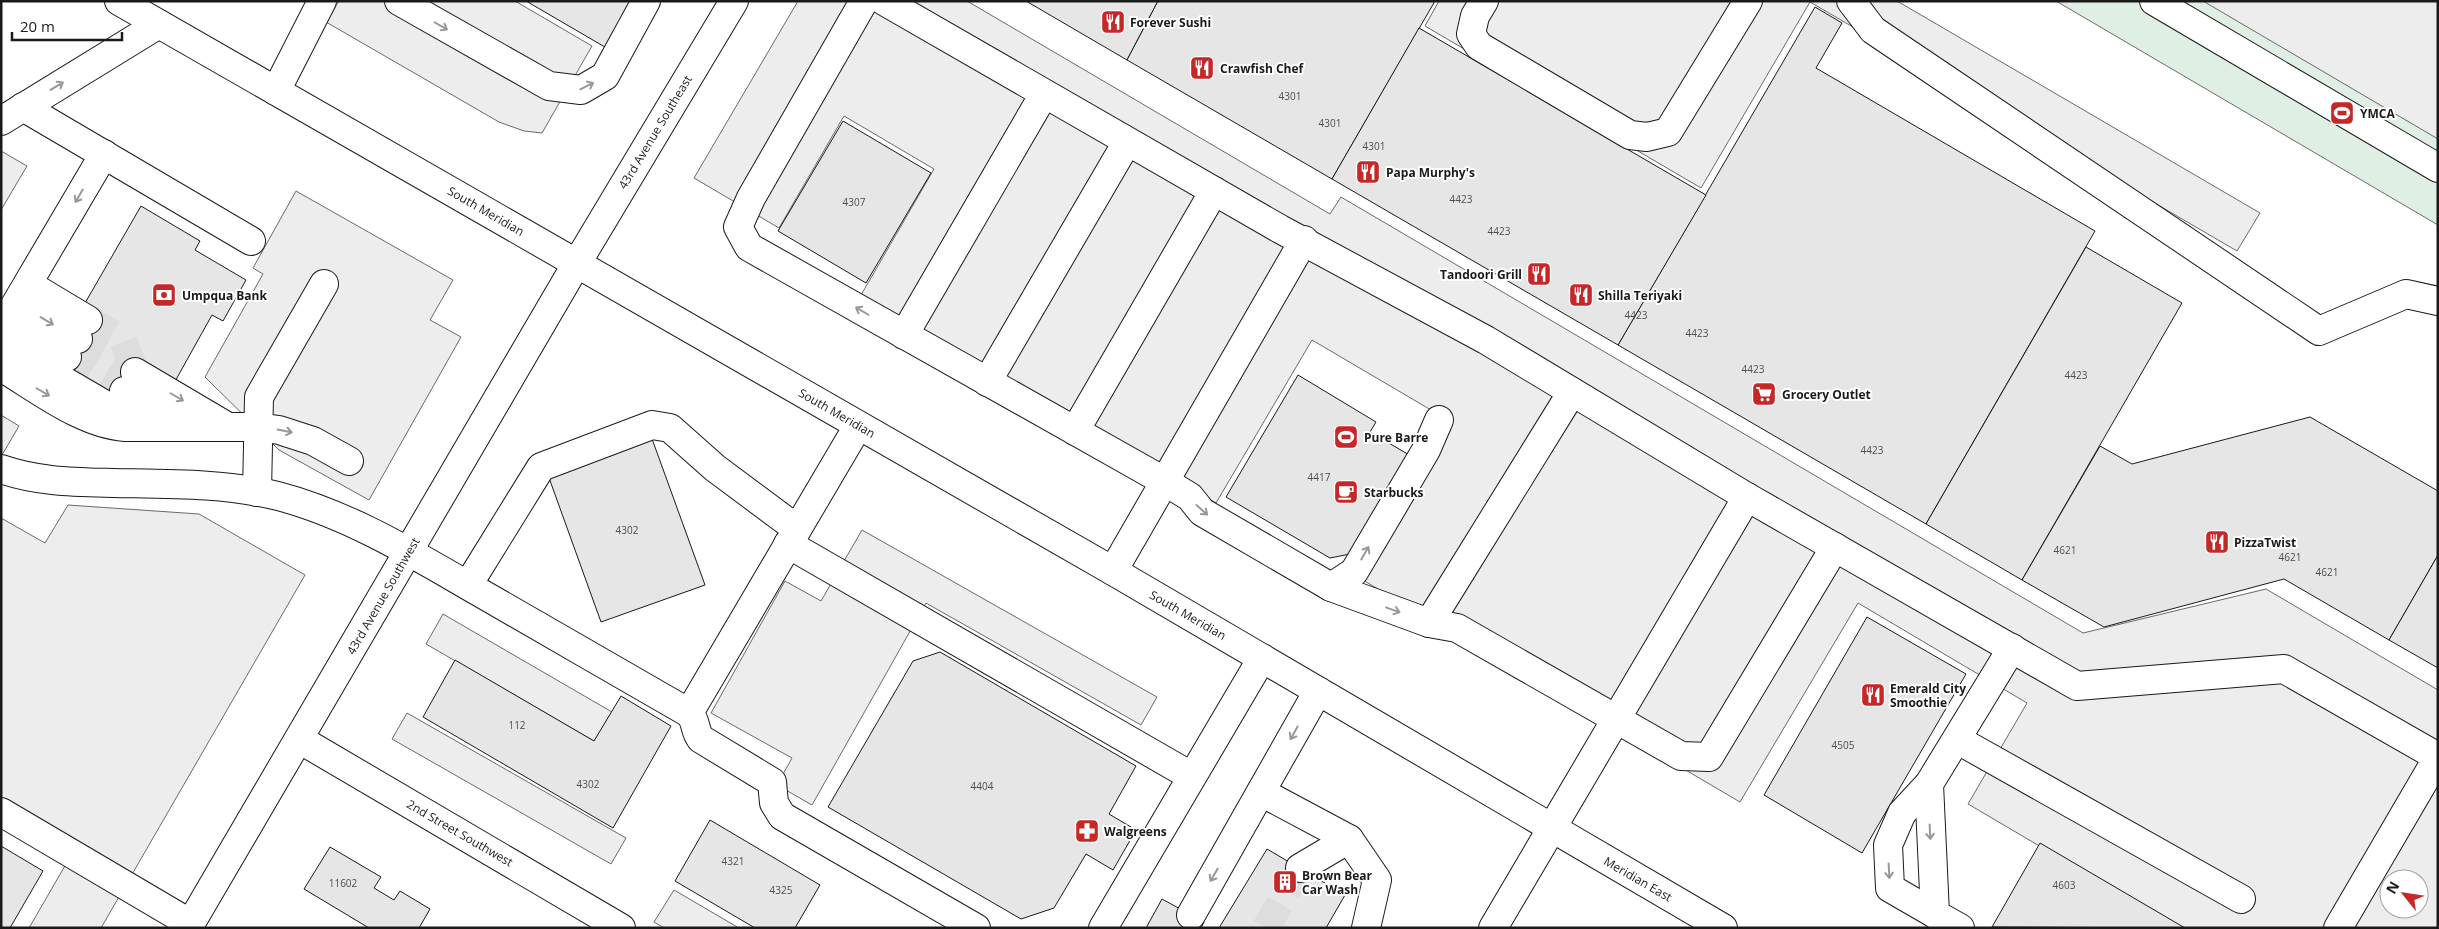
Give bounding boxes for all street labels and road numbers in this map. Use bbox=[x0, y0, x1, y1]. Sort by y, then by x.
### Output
street label: 43rd Avenue Southeast bbox=[614, 72, 696, 192]
street label: South Meridian bbox=[445, 182, 527, 240]
street label: South Meridian bbox=[796, 384, 878, 442]
street label: 43rd Avenue Southwest bbox=[342, 534, 424, 658]
street label: South Meridian bbox=[1147, 586, 1229, 644]
street label: 2nd Street Southwest bbox=[404, 796, 516, 870]
street label: Meridian East bbox=[1601, 853, 1675, 905]

